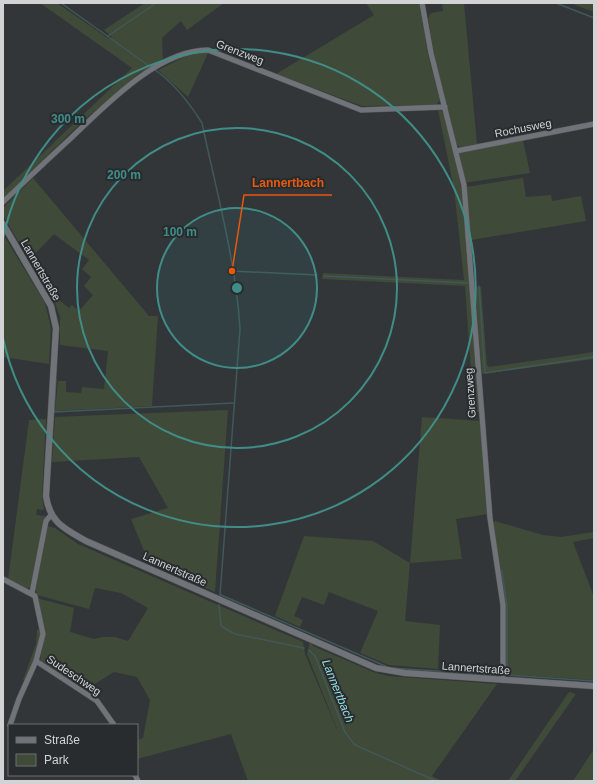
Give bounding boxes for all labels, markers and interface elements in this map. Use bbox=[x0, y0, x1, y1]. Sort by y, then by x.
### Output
street label: Grenzweg bbox=[214, 37, 266, 67]
text: 300 m bbox=[51, 112, 85, 126]
street label: Rochusweg bbox=[494, 117, 552, 139]
text: 200 m bbox=[107, 168, 141, 182]
callout: Lannertbach bbox=[244, 171, 332, 195]
text: Lannertbach bbox=[252, 176, 324, 190]
text: 100 m bbox=[163, 225, 197, 239]
street label: Lannertstraße bbox=[19, 237, 63, 303]
centre of rings bbox=[230, 281, 244, 295]
street label: Grenzweg bbox=[462, 368, 478, 418]
street label: Lannertstraße bbox=[141, 550, 209, 588]
street label: Sudeschweg bbox=[45, 652, 103, 698]
water label: Lannertbach bbox=[319, 657, 357, 725]
street label: Lannertstraße bbox=[441, 660, 511, 676]
legend bbox=[8, 724, 138, 776]
text: Straße bbox=[44, 733, 80, 747]
text: Park bbox=[44, 753, 70, 767]

